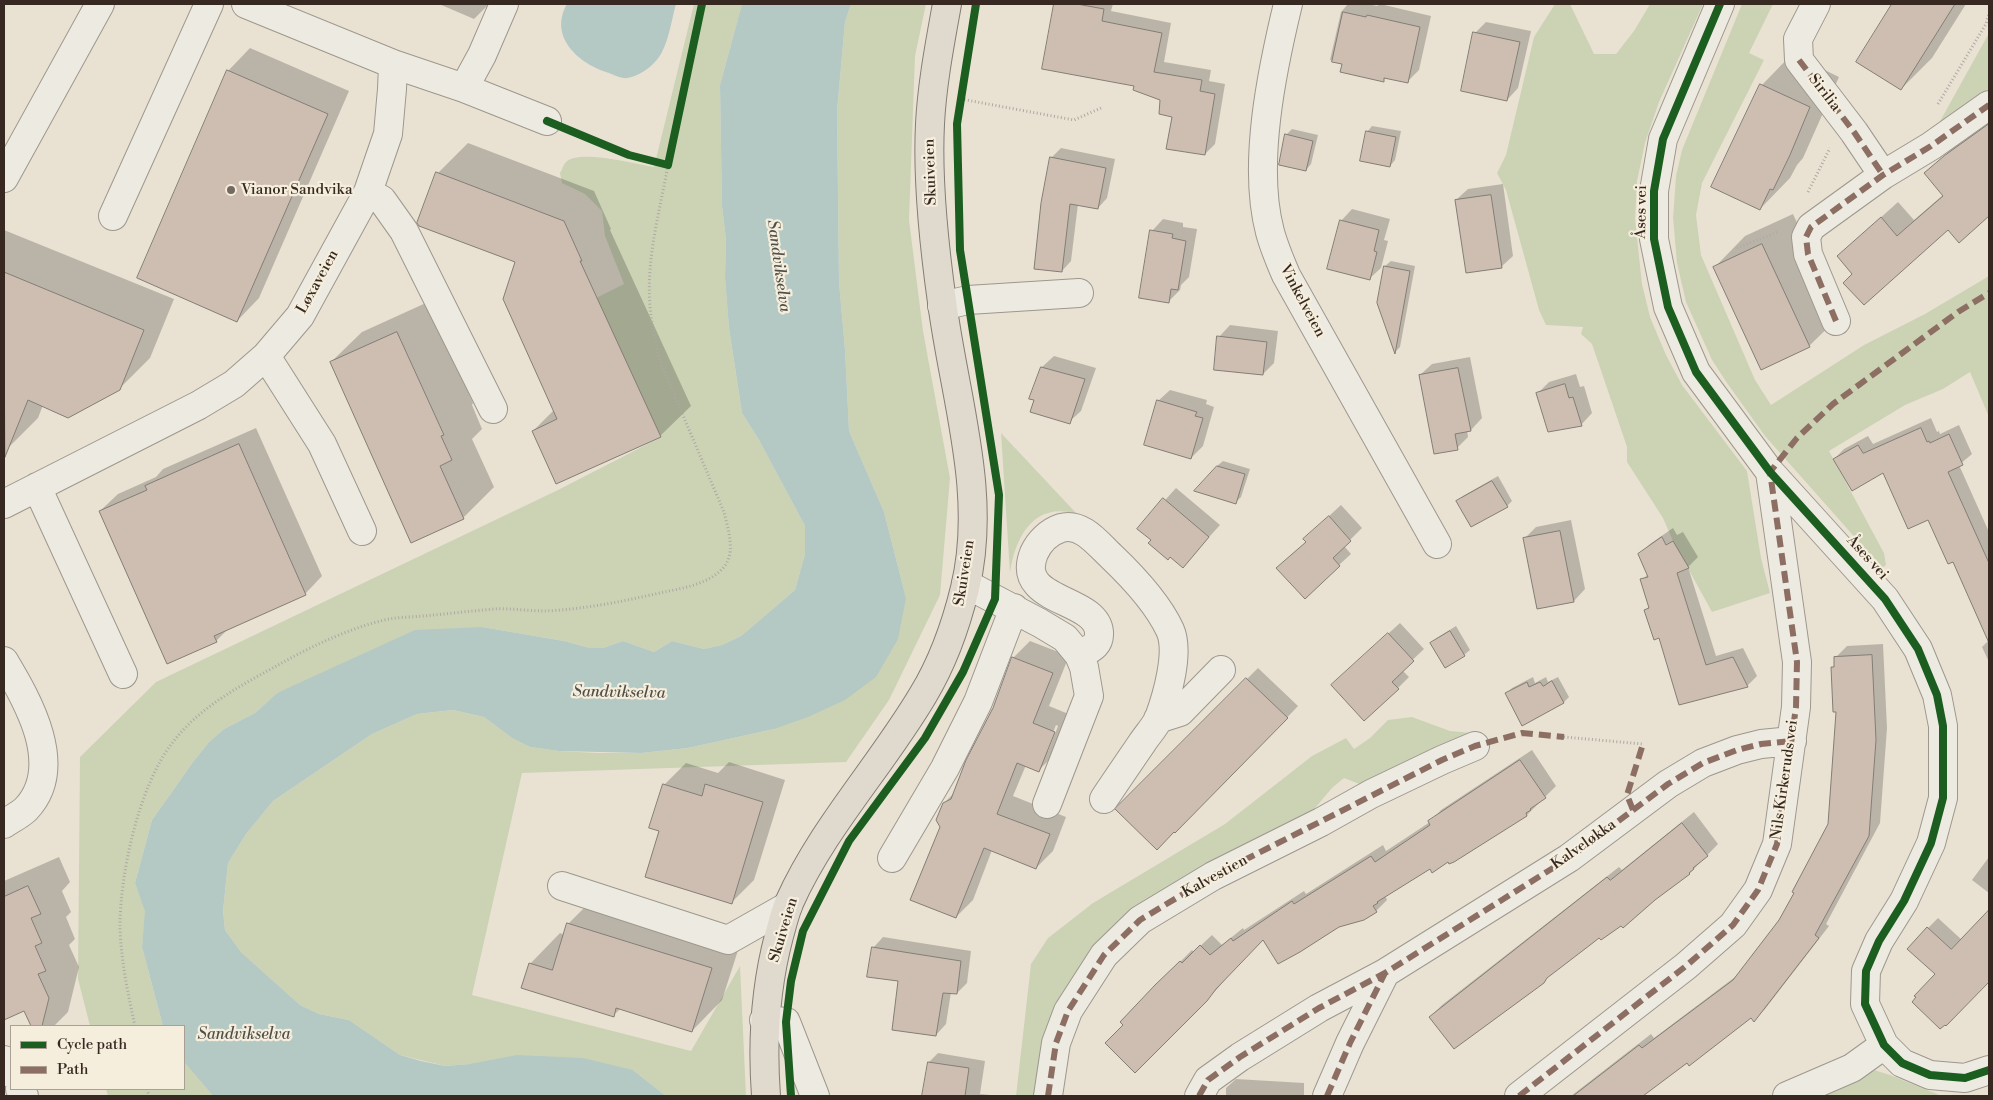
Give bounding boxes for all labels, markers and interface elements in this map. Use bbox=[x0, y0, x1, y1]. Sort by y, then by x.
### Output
street label: Sirilia bbox=[1804, 71, 1844, 115]
street label: Skuiveien bbox=[921, 138, 941, 206]
place label: Vianor Sandvika bbox=[241, 181, 353, 199]
marker: Vianor Sandvika bbox=[225, 184, 237, 196]
street label: Åses vei bbox=[1633, 185, 1651, 239]
water label: Sandvikselva bbox=[762, 219, 794, 313]
street label: Løxaveien bbox=[293, 247, 343, 317]
street label: Vinkelveien bbox=[1275, 262, 1329, 340]
street label: Åses vei bbox=[1842, 532, 1892, 584]
street label: Skuiveien bbox=[951, 539, 979, 607]
water label: Sandvikselva bbox=[572, 683, 666, 703]
street label: Nils Kirkeruds vei bbox=[1768, 719, 1802, 841]
street label: Kalveløkka bbox=[1548, 816, 1620, 874]
street label: Kalvestien bbox=[1179, 852, 1251, 902]
street label: Skuiveien bbox=[766, 895, 802, 965]
legend bbox=[10, 1025, 185, 1090]
water label: Sandvikselva bbox=[198, 1025, 290, 1045]
text: Cycle path bbox=[57, 1035, 127, 1054]
text: Path bbox=[57, 1060, 89, 1079]

